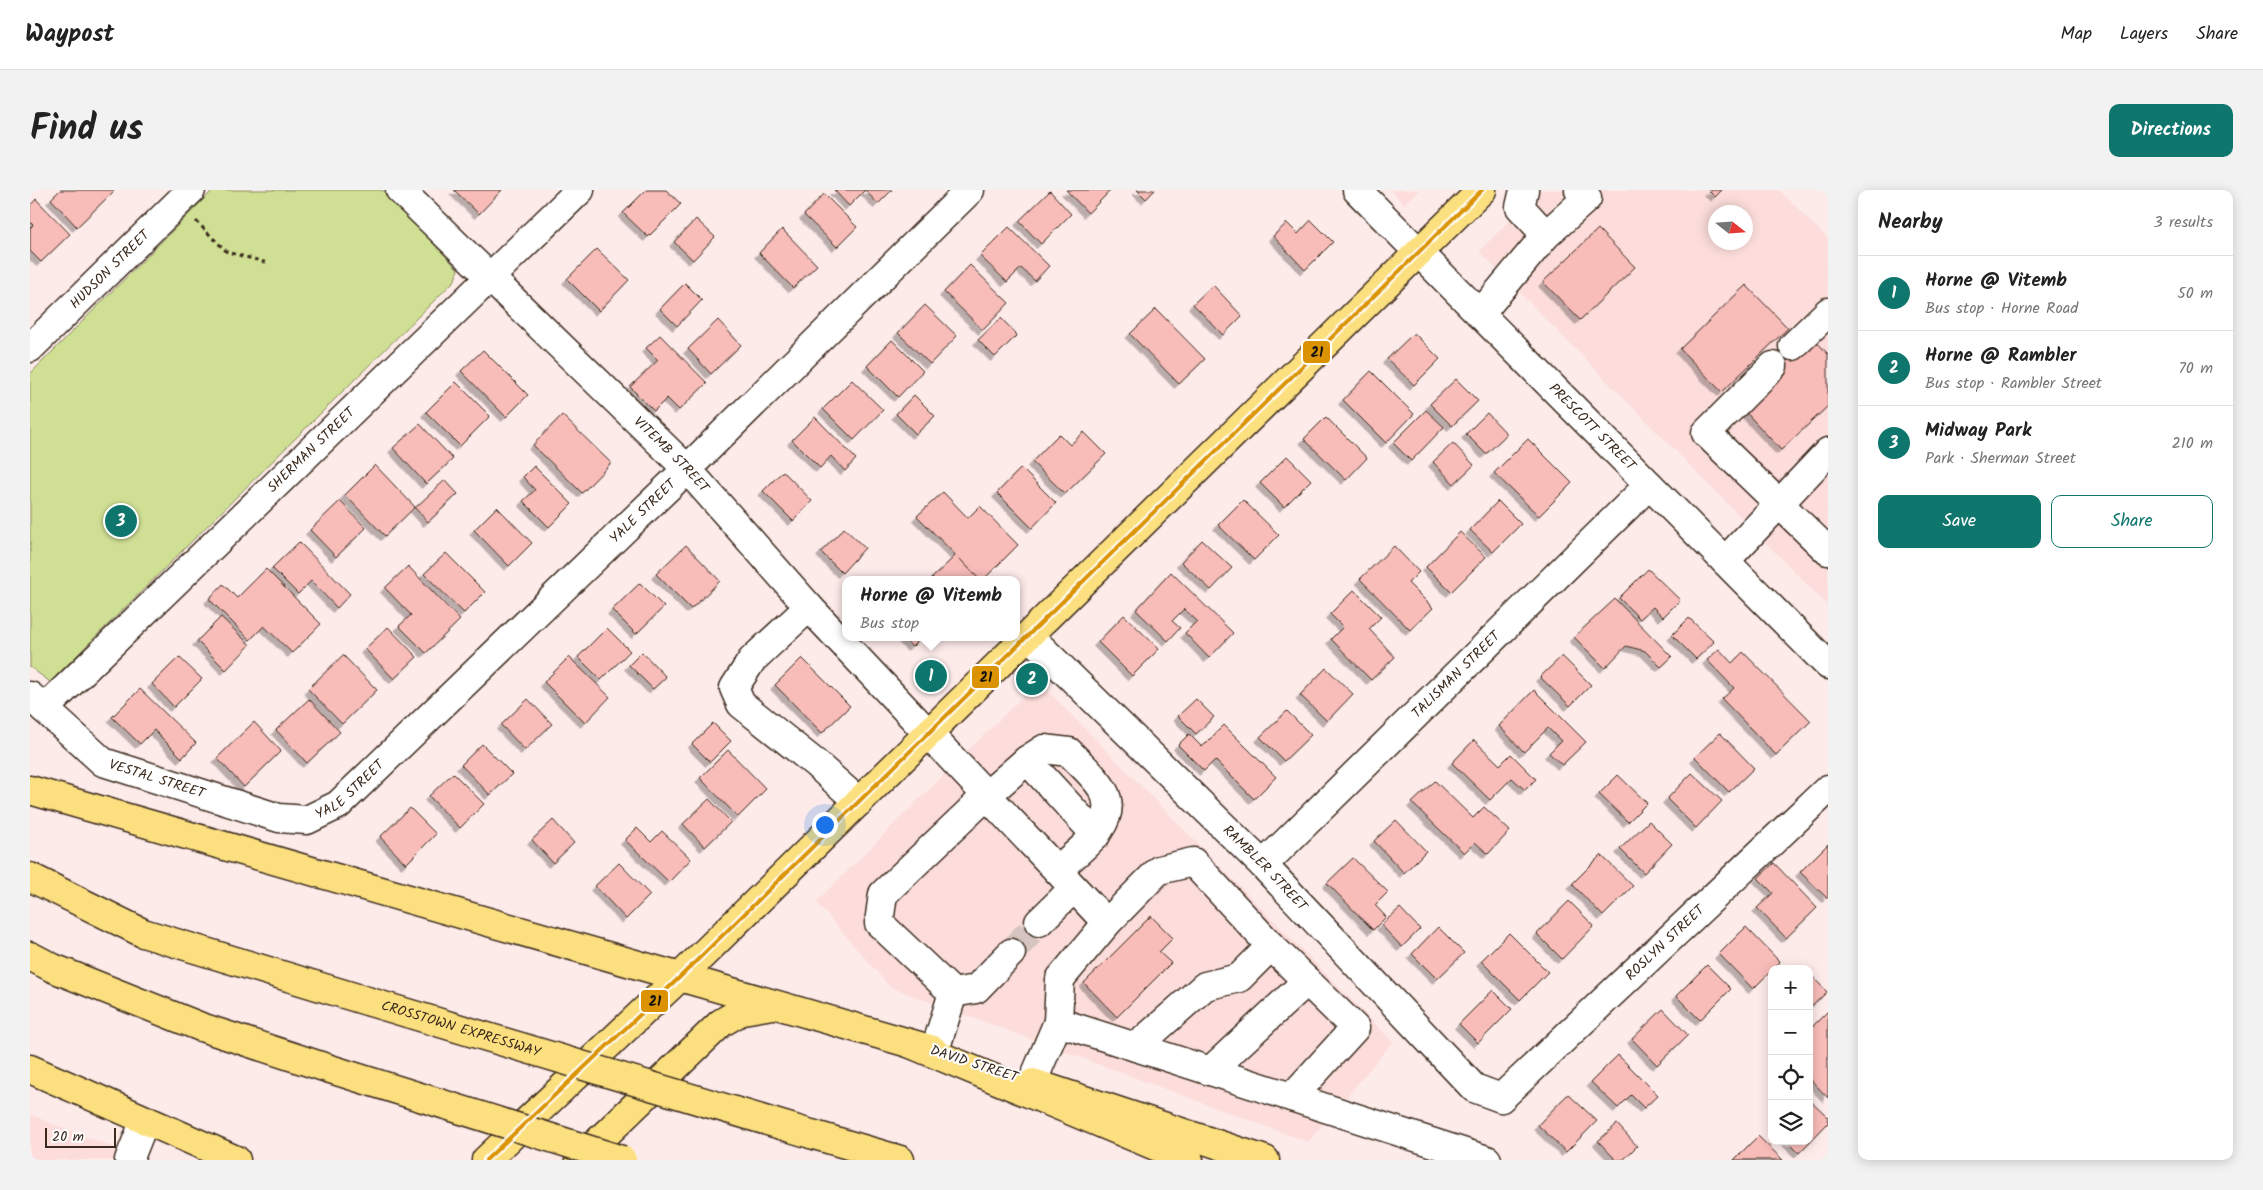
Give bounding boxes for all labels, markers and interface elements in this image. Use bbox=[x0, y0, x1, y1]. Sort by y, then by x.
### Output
text: Waypost bbox=[25, 15, 114, 54]
text: Map bbox=[2061, 20, 2092, 49]
text: Layers bbox=[2120, 20, 2168, 49]
text: Share bbox=[2196, 20, 2238, 49]
text: Find us bbox=[30, 102, 143, 158]
button: Directions bbox=[2109, 104, 2233, 157]
north arrow bbox=[1708, 205, 1753, 250]
text: Nearby bbox=[1878, 206, 1943, 239]
text: 3 results bbox=[2154, 210, 2213, 235]
street label: HUDSON STREET bbox=[65, 224, 156, 314]
text: Horne @ Vitemb bbox=[1925, 266, 2067, 296]
text: 1 bbox=[1892, 281, 1896, 306]
text: 50 m bbox=[2177, 281, 2213, 306]
text: Bus stop · Horne Road bbox=[1925, 296, 2078, 321]
line badge: 21 bbox=[1302, 340, 1331, 364]
text: Horne @ Rambler bbox=[1925, 341, 2076, 371]
text: 21 bbox=[1311, 342, 1324, 364]
text: 2 bbox=[1889, 356, 1899, 381]
text: 70 m bbox=[2178, 356, 2213, 381]
text: Bus stop · Rambler Street bbox=[1925, 371, 2102, 396]
street label: PRESCOTT STREET bbox=[1543, 378, 1642, 477]
street label: SHERMAN STREET bbox=[262, 401, 361, 498]
street label: VITEMB STREET bbox=[628, 411, 715, 499]
text: Midway Park bbox=[1925, 416, 2031, 446]
text: 3 bbox=[1890, 431, 1898, 456]
text: 210 m bbox=[2172, 431, 2213, 456]
text: Park · Sherman Street bbox=[1925, 446, 2076, 471]
street label: YALE STREET bbox=[605, 473, 682, 549]
button: Save bbox=[1878, 495, 2041, 548]
button: Share bbox=[2051, 495, 2213, 548]
pin: 3 bbox=[105, 502, 137, 540]
popup bbox=[842, 576, 1020, 641]
text: Horne @ Vitemb bbox=[860, 581, 1002, 611]
text: Bus stop bbox=[860, 611, 919, 636]
street label: TALISMAN STREET bbox=[1407, 625, 1507, 724]
pin: 1 bbox=[915, 657, 947, 695]
pin: 2 bbox=[1016, 660, 1048, 698]
line badge: 21 bbox=[971, 665, 1000, 689]
text: 21 bbox=[980, 667, 993, 689]
street label: VESTAL STREET bbox=[106, 754, 209, 805]
street label: YALE STREET bbox=[311, 754, 391, 825]
your location bbox=[812, 812, 838, 838]
street label: RAMBLER STREET bbox=[1217, 820, 1313, 917]
street label: ROSLYN STREET bbox=[1620, 899, 1711, 986]
map controls bbox=[1768, 965, 1813, 1145]
button: + bbox=[1768, 965, 1813, 1010]
line badge: 21 bbox=[640, 989, 669, 1013]
text: 21 bbox=[649, 991, 662, 1013]
street label: CROSSTOWN EXPRESSWAY bbox=[378, 995, 544, 1064]
button: − bbox=[1768, 1010, 1813, 1055]
street label: DAVID STREET bbox=[927, 1039, 1022, 1089]
button: locate bbox=[1768, 1055, 1813, 1100]
button: layers bbox=[1768, 1100, 1813, 1145]
scale bar bbox=[45, 1125, 116, 1148]
text: 20 m bbox=[52, 1126, 84, 1148]

